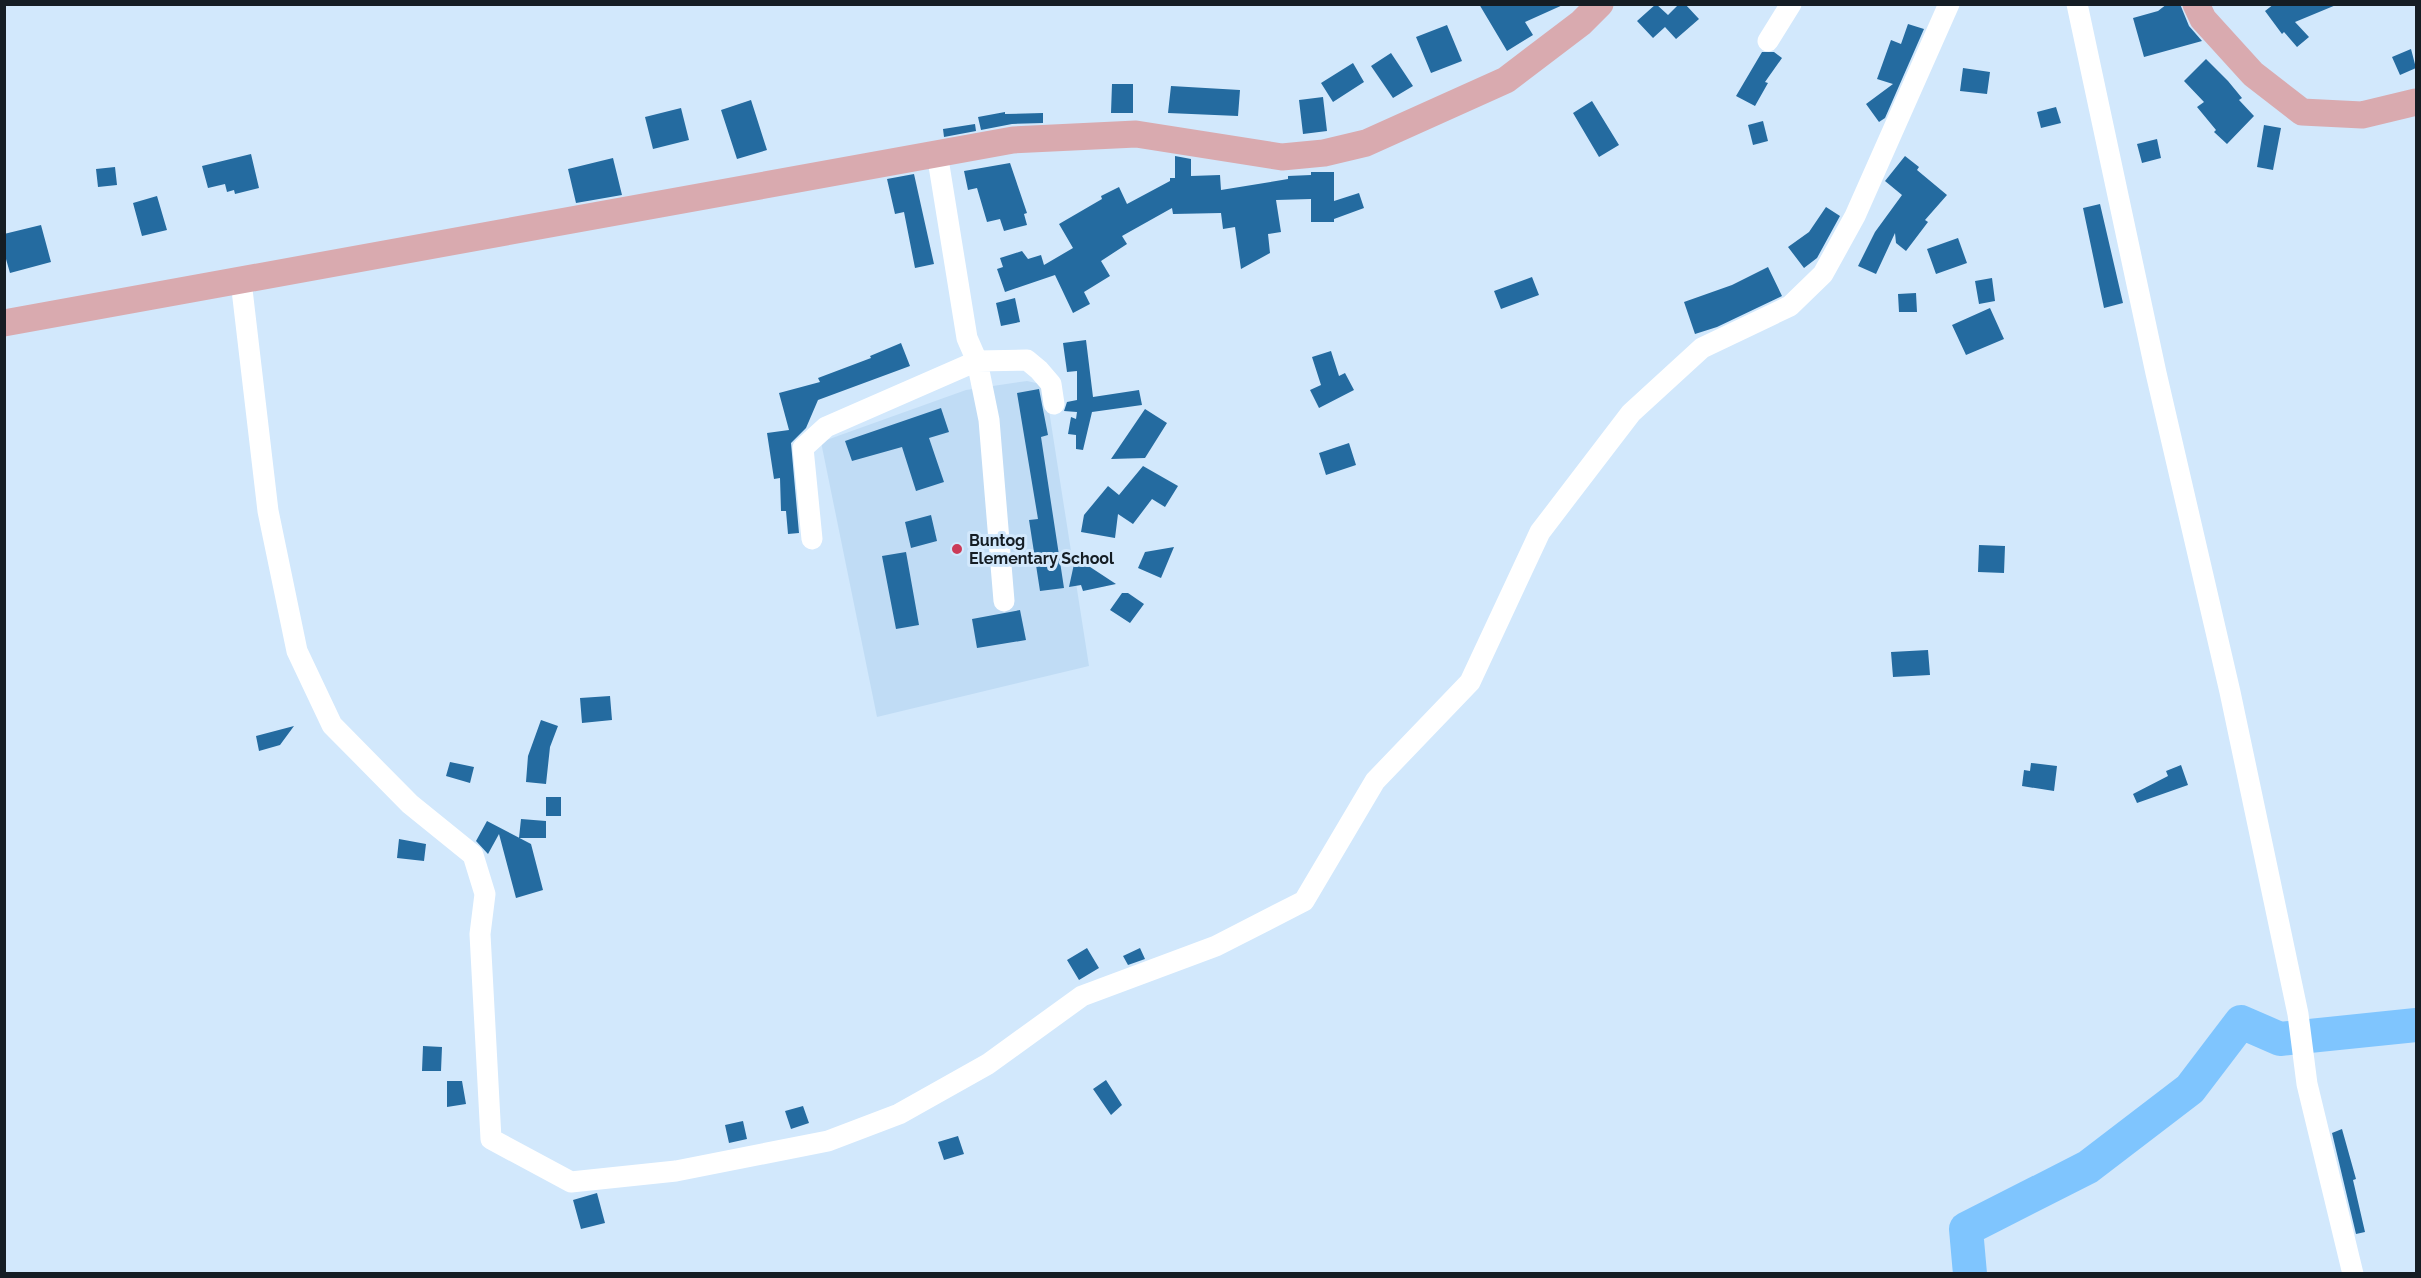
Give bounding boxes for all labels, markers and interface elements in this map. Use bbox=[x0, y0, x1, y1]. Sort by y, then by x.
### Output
place label: Buntog Elementary School bbox=[969, 531, 1115, 568]
marker: Buntog Elementary School bbox=[950, 542, 964, 556]

